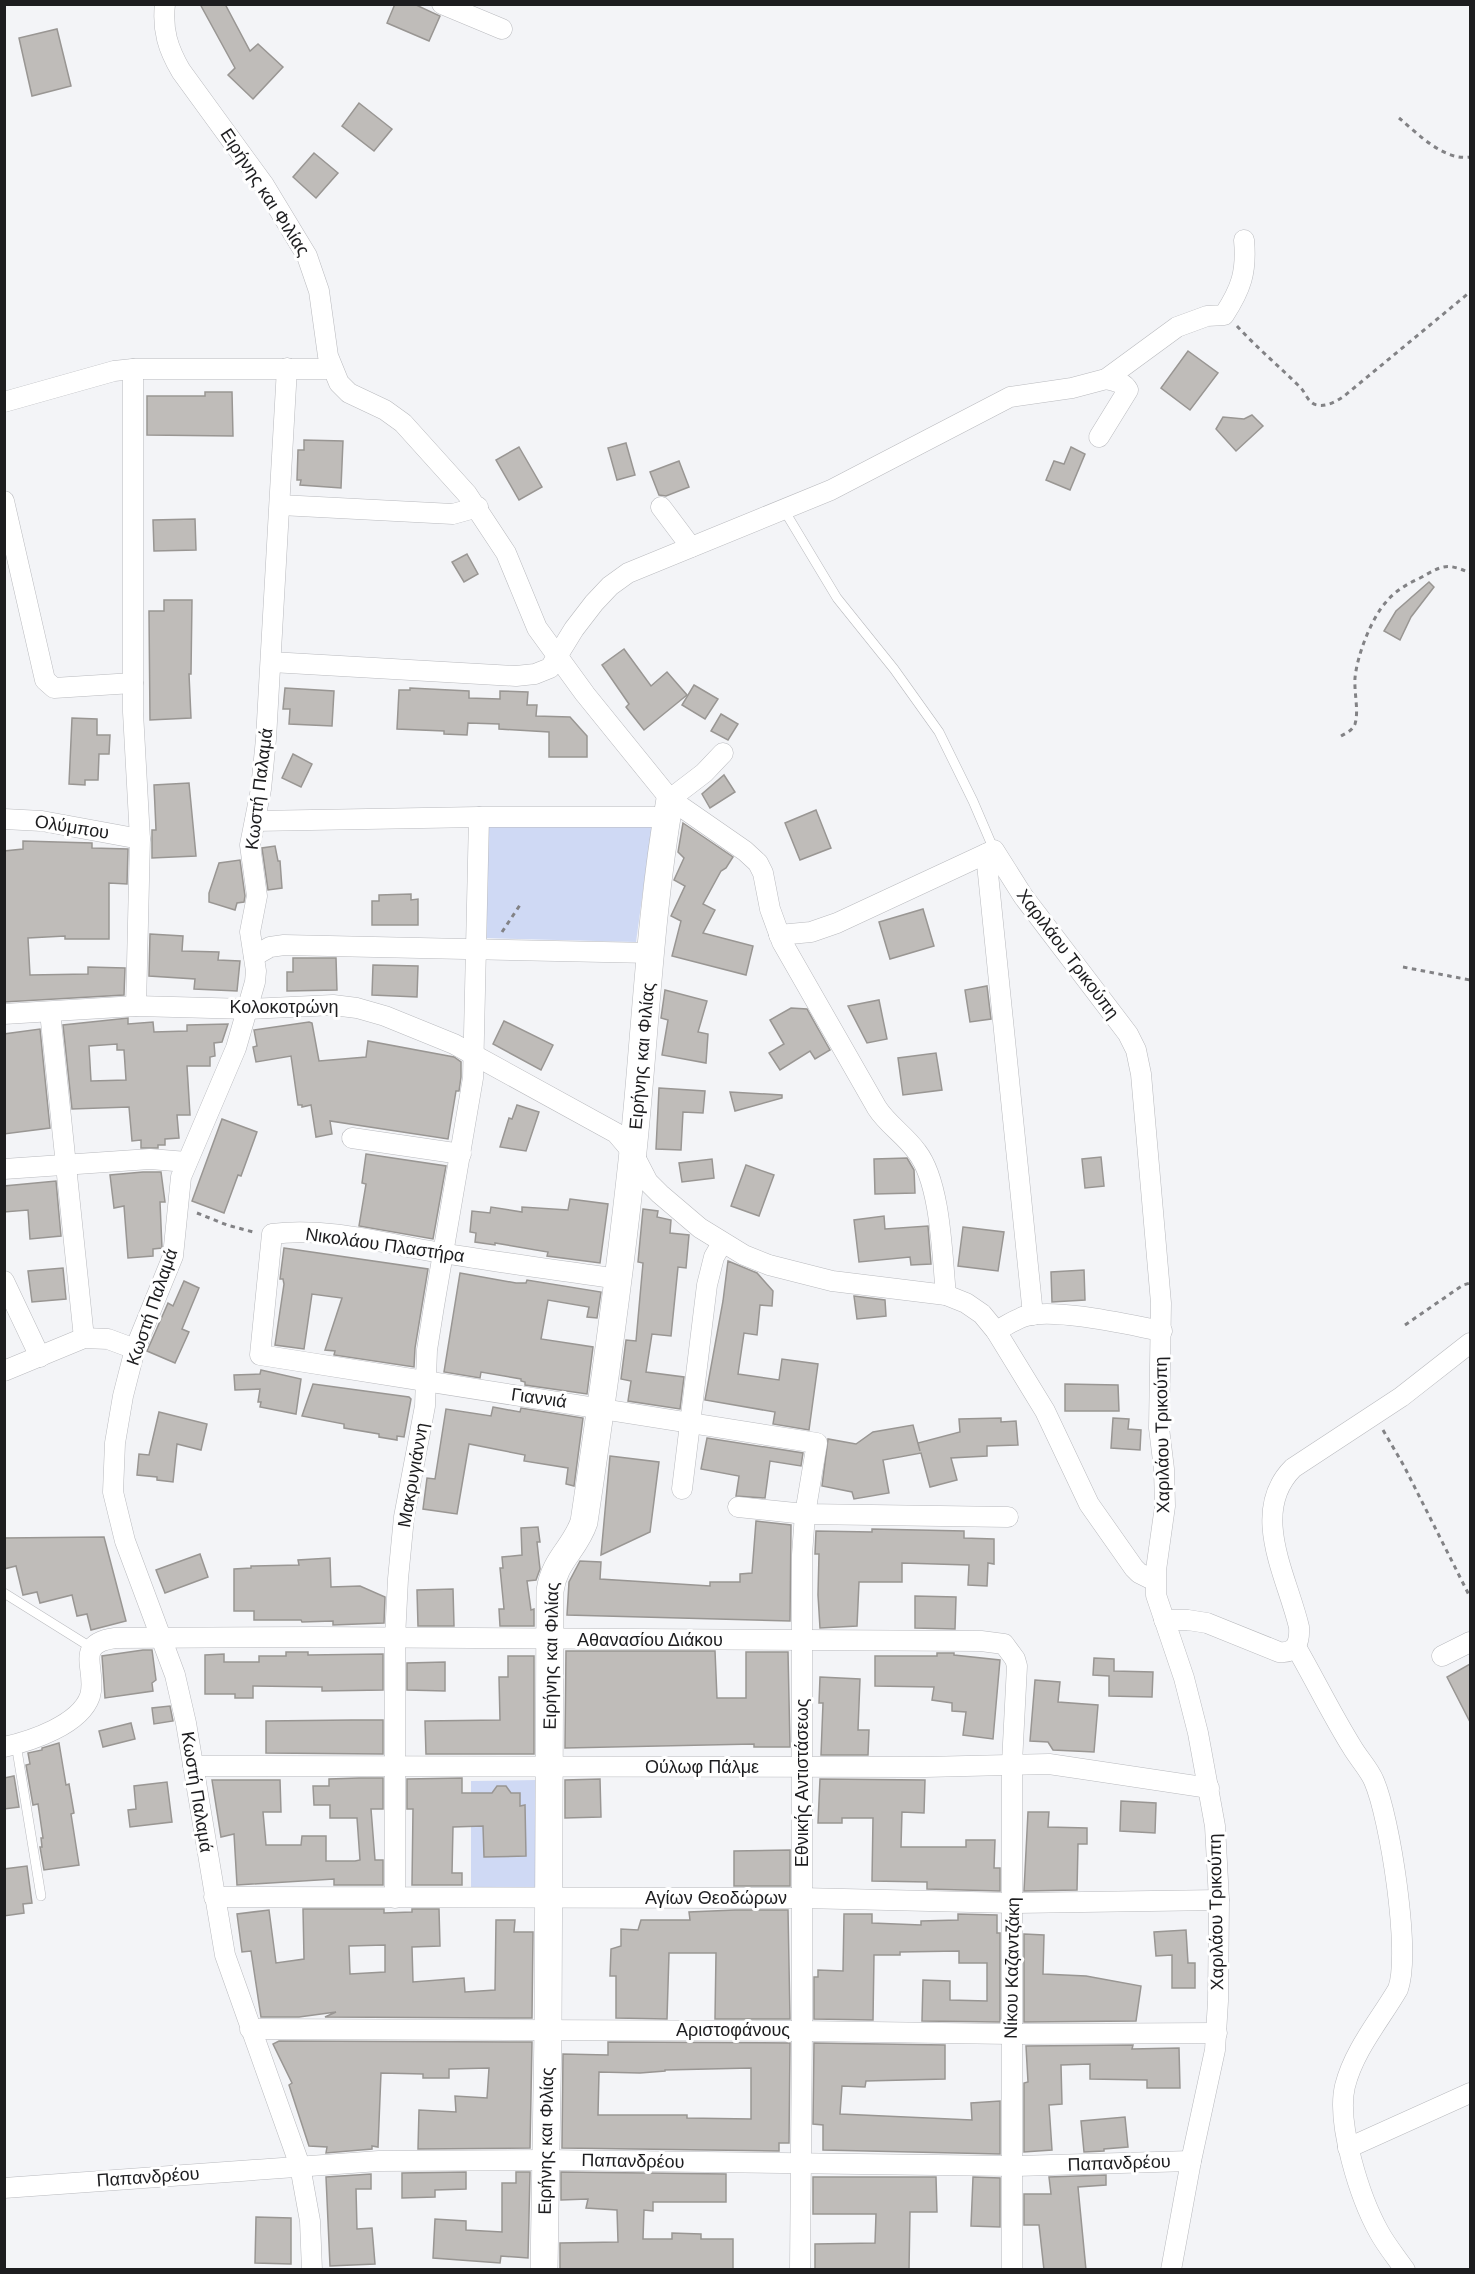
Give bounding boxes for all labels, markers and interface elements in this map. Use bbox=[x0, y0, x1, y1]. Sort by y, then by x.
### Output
street label: Ειρήνης και Φιλίας bbox=[216, 125, 314, 260]
street label: Κωστή Παλαμά bbox=[242, 727, 276, 851]
street label: Ολύμπου bbox=[33, 811, 111, 843]
street label: Χαριλάου Τρικούπη bbox=[1013, 885, 1123, 1023]
street label: Ειρήνης και Φιλίας bbox=[626, 981, 658, 1130]
street label: Κολοκοτρώνη bbox=[229, 997, 339, 1017]
street label: Νικολάου Πλαστήρα bbox=[304, 1224, 466, 1266]
street label: Κωστή Παλαμά bbox=[123, 1246, 181, 1368]
street label: Χαριλάου Τρικούπη bbox=[1151, 1357, 1173, 1513]
street label: Γιαννιά bbox=[510, 1384, 568, 1412]
street label: Μακρυγιάννη bbox=[394, 1421, 432, 1529]
street label: Ειρήνης και Φιλίας bbox=[540, 1582, 562, 1730]
street label: Αθανασίου Διάκου bbox=[577, 1630, 723, 1650]
street label: Εθνικής Αντιστάσεως bbox=[792, 1698, 812, 1867]
street label: Κωστή Παλαμά bbox=[178, 1730, 216, 1854]
street label: Ούλωφ Πάλμε bbox=[645, 1757, 759, 1777]
street label: Χαριλάου Τρικούπη bbox=[1205, 1834, 1227, 1990]
street label: Αγίων Θεοδώρων bbox=[645, 1888, 787, 1908]
street label: Νίκου Καζαντζάκη bbox=[1001, 1897, 1023, 2039]
street label: Αριστοφάνους bbox=[676, 2020, 790, 2040]
street label: Ειρήνης και Φιλίας bbox=[535, 2067, 557, 2215]
street label: Παπανδρέου bbox=[581, 2150, 685, 2172]
street label: Παπανδρέου bbox=[1067, 2151, 1171, 2175]
street label: Παπανδρέου bbox=[96, 2163, 200, 2191]

